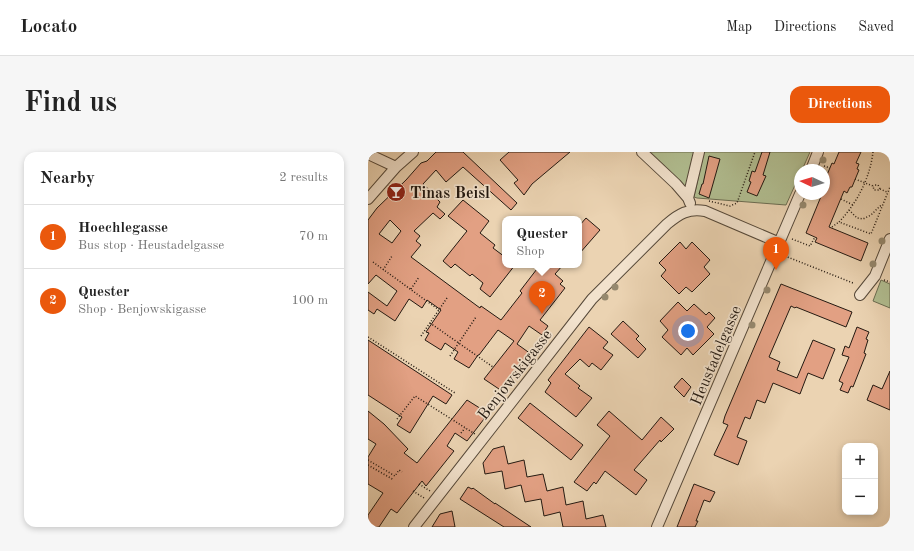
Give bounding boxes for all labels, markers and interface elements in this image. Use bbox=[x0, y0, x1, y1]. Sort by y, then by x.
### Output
text: Locato bbox=[20, 18, 77, 37]
text: Map bbox=[726, 20, 752, 34]
text: Directions bbox=[774, 20, 836, 34]
text: Saved bbox=[858, 20, 894, 34]
button: Directions bbox=[790, 86, 890, 123]
text: Find us bbox=[24, 90, 117, 118]
north arrow bbox=[794, 164, 830, 200]
text: Nearby bbox=[40, 170, 95, 187]
text: 2 results bbox=[279, 171, 328, 184]
bar icon: Tinas Beisl bbox=[385, 181, 407, 203]
place label: Tinas Beisl bbox=[410, 186, 490, 202]
popup bbox=[502, 216, 582, 268]
text: Hoechlegasse bbox=[78, 221, 168, 236]
text: Quester bbox=[516, 227, 568, 242]
text: 1 bbox=[49, 230, 57, 243]
text: 70 m bbox=[299, 230, 328, 243]
pin: 1 bbox=[763, 237, 789, 270]
text: Bus stop · Heustadelgasse bbox=[78, 239, 224, 252]
text: Shop bbox=[516, 245, 545, 258]
pin: 2 bbox=[529, 281, 555, 314]
text: Quester bbox=[78, 285, 130, 300]
text: 2 bbox=[49, 294, 57, 307]
text: 100 m bbox=[291, 294, 328, 307]
text: Shop · Benjowskigasse bbox=[78, 303, 206, 316]
street label: Heustadelgasse bbox=[689, 304, 745, 408]
your location bbox=[678, 321, 698, 341]
street label: Benjowskigasse bbox=[476, 327, 556, 423]
map controls bbox=[842, 443, 878, 515]
button: + bbox=[842, 443, 878, 479]
button: − bbox=[842, 479, 878, 515]

